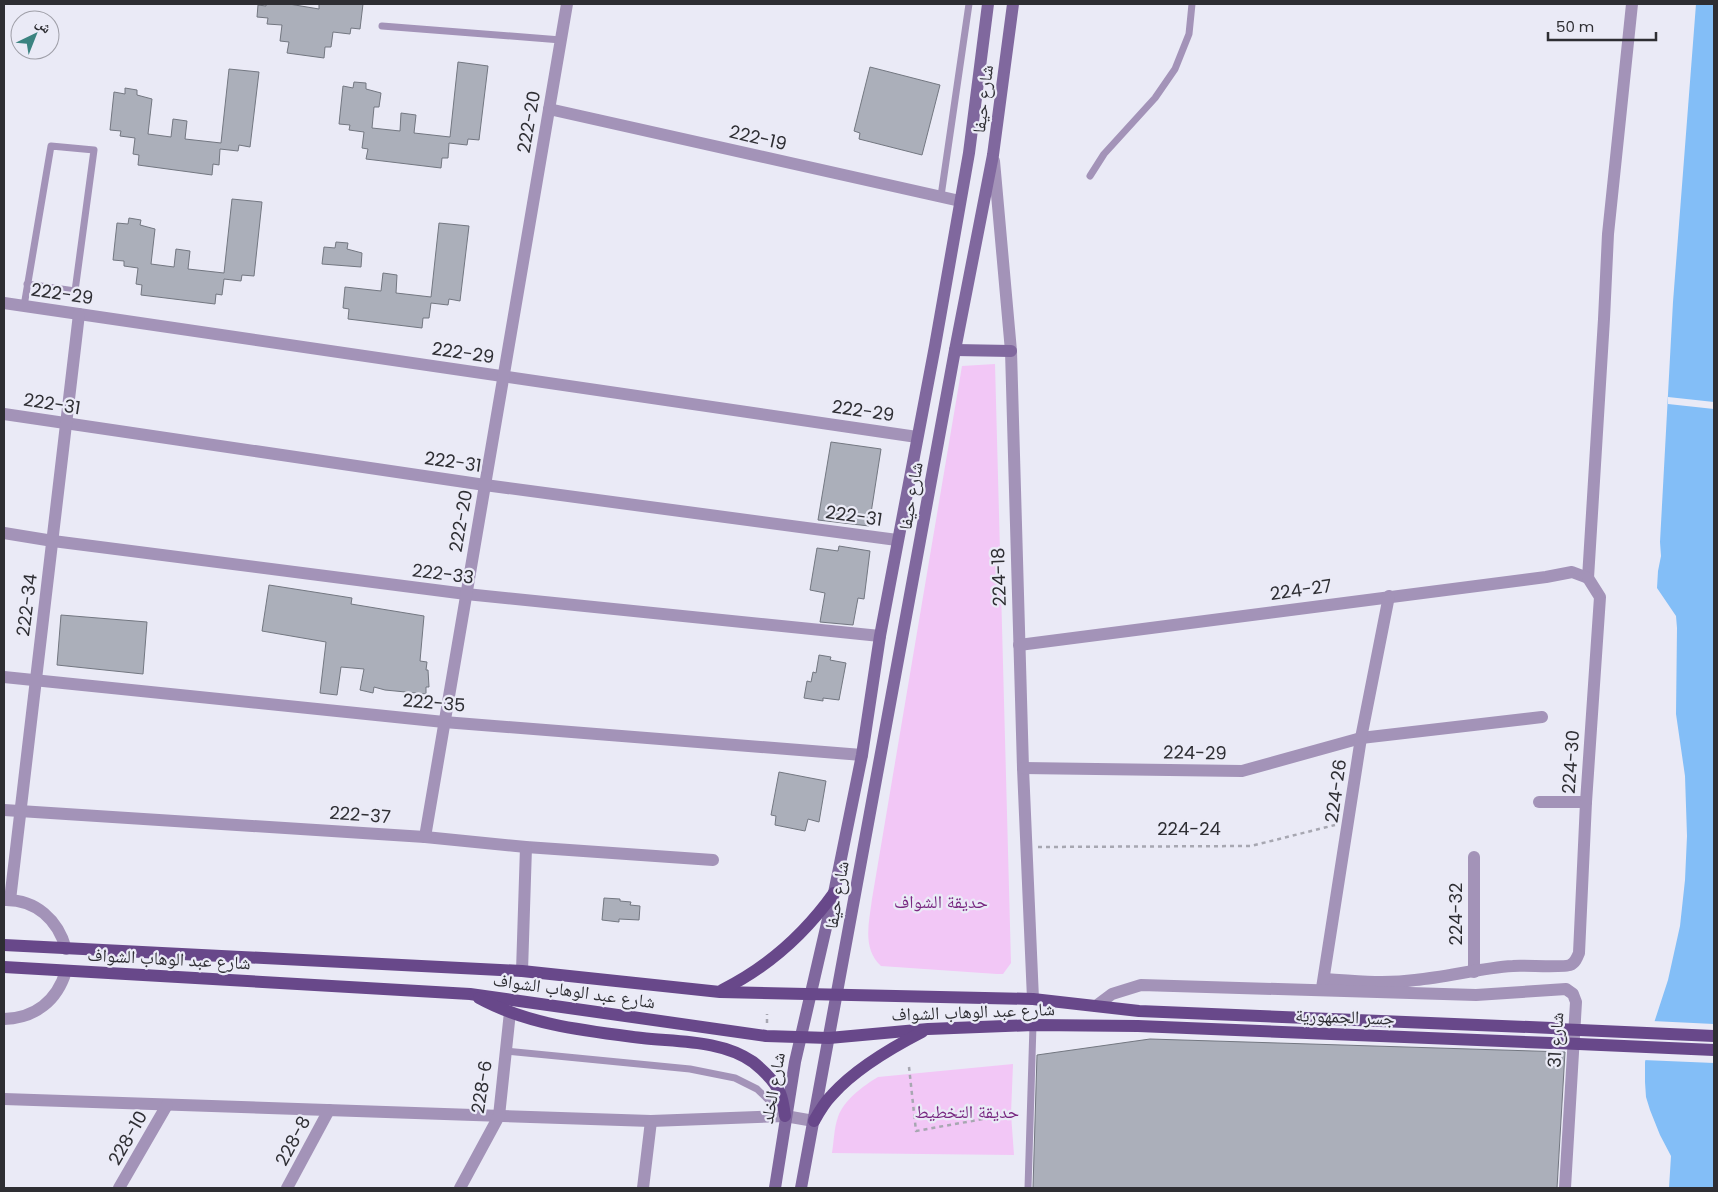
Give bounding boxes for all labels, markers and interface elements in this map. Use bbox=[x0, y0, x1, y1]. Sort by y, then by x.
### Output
north arrow bbox=[10, 10, 60, 60]
scale bar bbox=[1548, 10, 1656, 42]
text: ش bbox=[32, 13, 56, 38]
text: 50 m bbox=[1556, 16, 1594, 37]
street label: شارع حيفا bbox=[966, 63, 999, 134]
street label: 222-20 bbox=[511, 89, 546, 155]
street label: 222-19 bbox=[727, 119, 789, 156]
street label: 222-29 bbox=[29, 277, 95, 310]
street label: 222-29 bbox=[430, 336, 496, 369]
street label: 222-31 bbox=[22, 387, 82, 420]
street label: 222-29 bbox=[830, 394, 896, 427]
street label: 222-31 bbox=[423, 445, 483, 478]
street label: شارع حيفا bbox=[892, 460, 929, 532]
street label: 222-20 bbox=[443, 488, 478, 554]
street label: 222-31 bbox=[824, 499, 884, 532]
street label: 224-18 bbox=[985, 547, 1012, 607]
street label: 222-33 bbox=[411, 557, 475, 590]
street label: 222-34 bbox=[10, 572, 43, 638]
street label: 224-27 bbox=[1268, 573, 1334, 606]
street label: 222-35 bbox=[402, 687, 466, 718]
street label: 224-30 bbox=[1556, 729, 1585, 795]
street label: 224-29 bbox=[1163, 739, 1227, 766]
street label: 224-26 bbox=[1319, 758, 1352, 824]
street label: 222-37 bbox=[329, 800, 392, 829]
street label: 224-24 bbox=[1157, 816, 1221, 841]
street label: شارع حيفا bbox=[818, 859, 855, 931]
street label: 224-32 bbox=[1443, 883, 1468, 945]
park label: حديقة الشواف bbox=[894, 889, 988, 914]
street label: شارع عبد الوهاب الشواف bbox=[87, 942, 251, 975]
street label: شارع عبد الوهاب الشواف bbox=[491, 967, 657, 1014]
street label: شارع عبد الوهاب الشواف bbox=[891, 996, 1055, 1027]
street label: جسر الجمهورية bbox=[1295, 1002, 1395, 1031]
street label: شارع 31 bbox=[1542, 1012, 1569, 1068]
street label: شارع الخلد bbox=[754, 1050, 791, 1126]
street label: 228-6 bbox=[465, 1059, 498, 1115]
park label: حديقة التخطيط bbox=[915, 1099, 1019, 1124]
street label: 228-10 bbox=[102, 1106, 153, 1170]
street label: 228-8 bbox=[269, 1111, 316, 1170]

